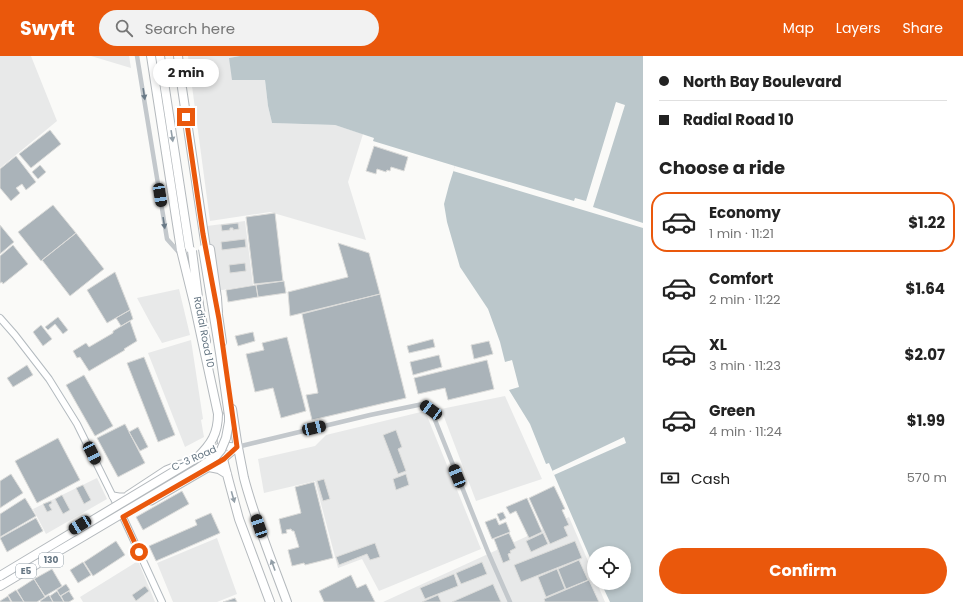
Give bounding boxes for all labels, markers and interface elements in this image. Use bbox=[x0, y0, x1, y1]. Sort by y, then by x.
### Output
search box bbox=[99, 10, 379, 46]
text: Swyft bbox=[20, 15, 75, 42]
icon: search bbox=[113, 17, 135, 39]
text: Search here bbox=[145, 18, 235, 39]
text: Map bbox=[783, 18, 814, 38]
text: Layers bbox=[836, 18, 880, 38]
text: Share bbox=[902, 18, 943, 38]
callout: 2 min bbox=[153, 59, 219, 87]
text: 2 min bbox=[168, 63, 204, 82]
text: North Bay Boulevard bbox=[683, 71, 842, 92]
one-way arrow bbox=[141, 88, 147, 101]
route end bbox=[177, 108, 195, 126]
text: Radial Road 10 bbox=[683, 109, 794, 130]
one-way arrow bbox=[169, 130, 175, 142]
text: Choose a ride bbox=[659, 155, 785, 180]
car bbox=[152, 182, 168, 208]
text: Economy bbox=[709, 202, 781, 223]
icon: car bbox=[661, 204, 697, 240]
text: $1.22 bbox=[908, 212, 945, 233]
one-way arrow bbox=[162, 217, 168, 229]
text: 1 min · 11:21 bbox=[709, 224, 774, 243]
text: Comfort bbox=[709, 268, 773, 289]
icon: car bbox=[661, 270, 697, 306]
text: $1.64 bbox=[906, 278, 945, 299]
text: 2 min · 11:22 bbox=[709, 290, 781, 309]
street label: Radial Road 10 bbox=[190, 295, 218, 369]
text: XL bbox=[709, 334, 727, 355]
icon: car bbox=[661, 336, 697, 372]
text: $2.07 bbox=[905, 344, 945, 365]
text: 3 min · 11:23 bbox=[709, 356, 781, 375]
car bbox=[418, 398, 444, 422]
text: Green bbox=[709, 400, 755, 421]
icon: car bbox=[661, 402, 697, 438]
text: $1.99 bbox=[907, 410, 945, 431]
car bbox=[301, 419, 327, 437]
text: 4 min · 11:24 bbox=[709, 422, 782, 441]
car bbox=[81, 440, 103, 466]
street label: C-3 Road bbox=[169, 441, 219, 475]
car bbox=[447, 463, 467, 489]
icon: cash bbox=[659, 467, 681, 489]
text: Cash bbox=[691, 468, 730, 489]
text: 570 m bbox=[907, 468, 947, 487]
one-way arrow bbox=[230, 491, 236, 503]
car bbox=[249, 513, 269, 539]
car bbox=[67, 514, 93, 536]
route start bbox=[130, 543, 148, 561]
map controls bbox=[587, 546, 631, 590]
button: locate bbox=[587, 546, 631, 590]
button: Confirm bbox=[659, 548, 947, 594]
road number: 130 bbox=[39, 553, 63, 567]
one-way arrow bbox=[270, 559, 276, 571]
road number: E5 bbox=[16, 564, 36, 578]

